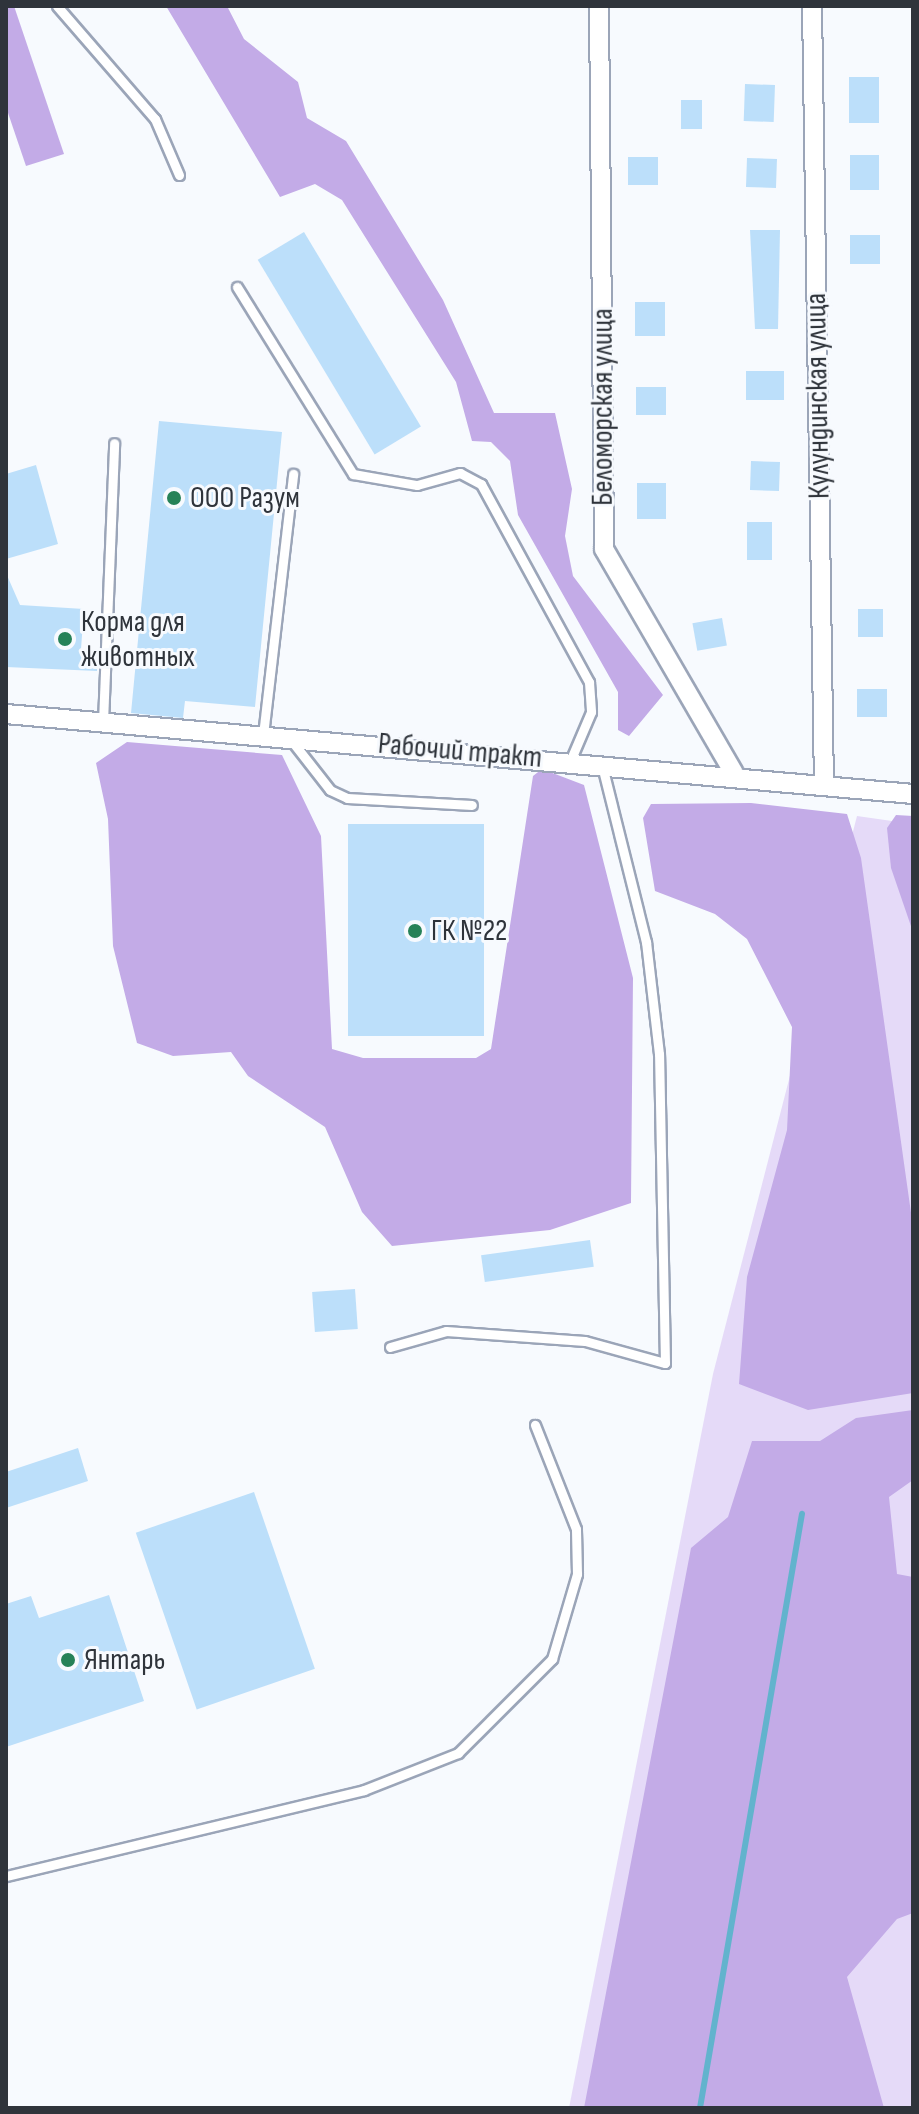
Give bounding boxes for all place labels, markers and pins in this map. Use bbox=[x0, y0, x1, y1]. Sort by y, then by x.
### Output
place label: ООО Разум bbox=[190, 480, 300, 516]
marker: ООО Разум bbox=[165, 489, 183, 507]
place label: Корма для животных bbox=[81, 604, 195, 674]
marker: Корма для животных bbox=[56, 630, 74, 648]
place label: ГК №22 bbox=[431, 913, 507, 949]
marker: ГК №22 bbox=[406, 922, 424, 940]
place label: Янтарь bbox=[84, 1642, 166, 1678]
marker: Янтарь bbox=[59, 1651, 77, 1669]

